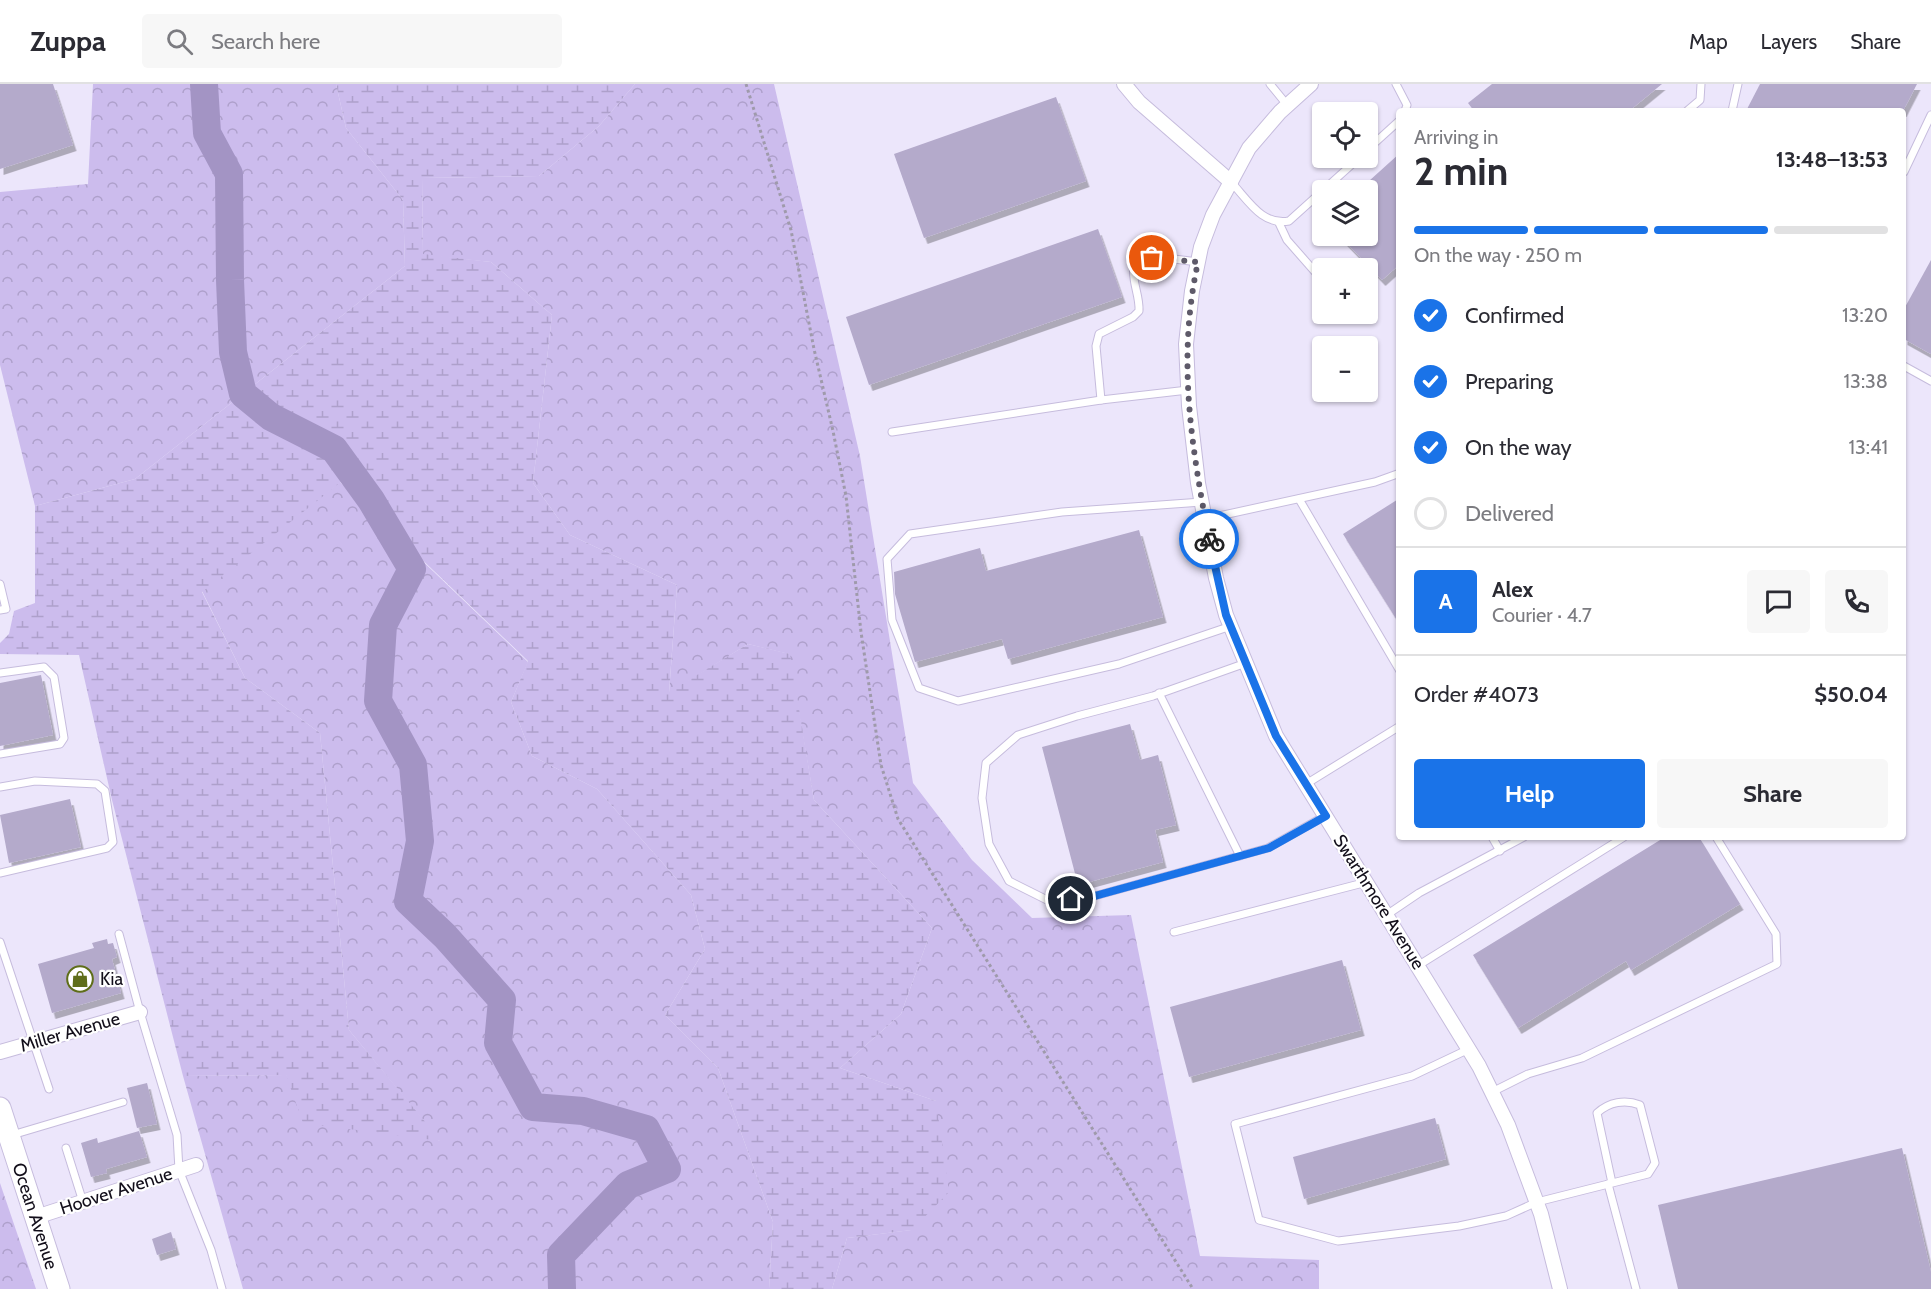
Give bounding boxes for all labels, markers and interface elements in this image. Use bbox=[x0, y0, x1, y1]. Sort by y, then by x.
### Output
search box bbox=[142, 14, 562, 68]
text: Zuppa bbox=[30, 24, 106, 58]
icon: search bbox=[163, 25, 196, 58]
text: Search here bbox=[211, 28, 320, 55]
text: Map bbox=[1689, 29, 1728, 54]
text: Layers bbox=[1761, 29, 1817, 54]
text: Share bbox=[1850, 29, 1901, 54]
map controls bbox=[1312, 102, 1378, 402]
button: locate bbox=[1312, 102, 1378, 168]
text: Arriving in bbox=[1414, 125, 1498, 149]
text: 13:48–13:53 bbox=[1776, 146, 1888, 173]
text: 2 min bbox=[1414, 147, 1508, 195]
button: layers bbox=[1312, 180, 1378, 246]
pin bbox=[1126, 232, 1177, 283]
icon: bag bbox=[1135, 241, 1168, 274]
text: On the way · 250 m bbox=[1414, 243, 1582, 267]
button: + bbox=[1312, 258, 1378, 324]
icon: check bbox=[1414, 299, 1447, 332]
text: Confirmed bbox=[1465, 302, 1564, 329]
text: 13:20 bbox=[1842, 303, 1888, 327]
button: − bbox=[1312, 336, 1378, 402]
icon: check bbox=[1414, 365, 1447, 398]
text: Preparing bbox=[1465, 368, 1553, 395]
text: 13:38 bbox=[1844, 369, 1888, 393]
icon: check bbox=[1414, 431, 1447, 464]
text: On the way bbox=[1465, 434, 1572, 461]
text: 13:41 bbox=[1848, 435, 1888, 459]
text: Delivered bbox=[1465, 500, 1554, 527]
courier bbox=[1179, 509, 1239, 569]
icon: bike bbox=[1193, 523, 1226, 556]
button: chat bbox=[1747, 570, 1810, 633]
button: phone bbox=[1825, 570, 1888, 633]
text: Alex bbox=[1492, 576, 1533, 603]
text: A bbox=[1439, 588, 1452, 615]
text: Courier · 4.7 bbox=[1492, 603, 1592, 627]
text: Order #4073 bbox=[1414, 681, 1539, 708]
text: $50.04 bbox=[1814, 681, 1888, 708]
button: Help bbox=[1414, 759, 1645, 828]
button: Share bbox=[1657, 759, 1888, 828]
street label: Swarthmore Avenue bbox=[1329, 830, 1429, 974]
pin bbox=[1045, 873, 1096, 924]
icon: home bbox=[1054, 882, 1087, 915]
shop icon: Kia bbox=[65, 964, 95, 994]
place label: Kia bbox=[100, 968, 123, 990]
street label: Miller Avenue bbox=[18, 1007, 122, 1057]
street label: Ocean Avenue bbox=[7, 1160, 63, 1272]
street label: Hoover Avenue bbox=[57, 1162, 175, 1220]

